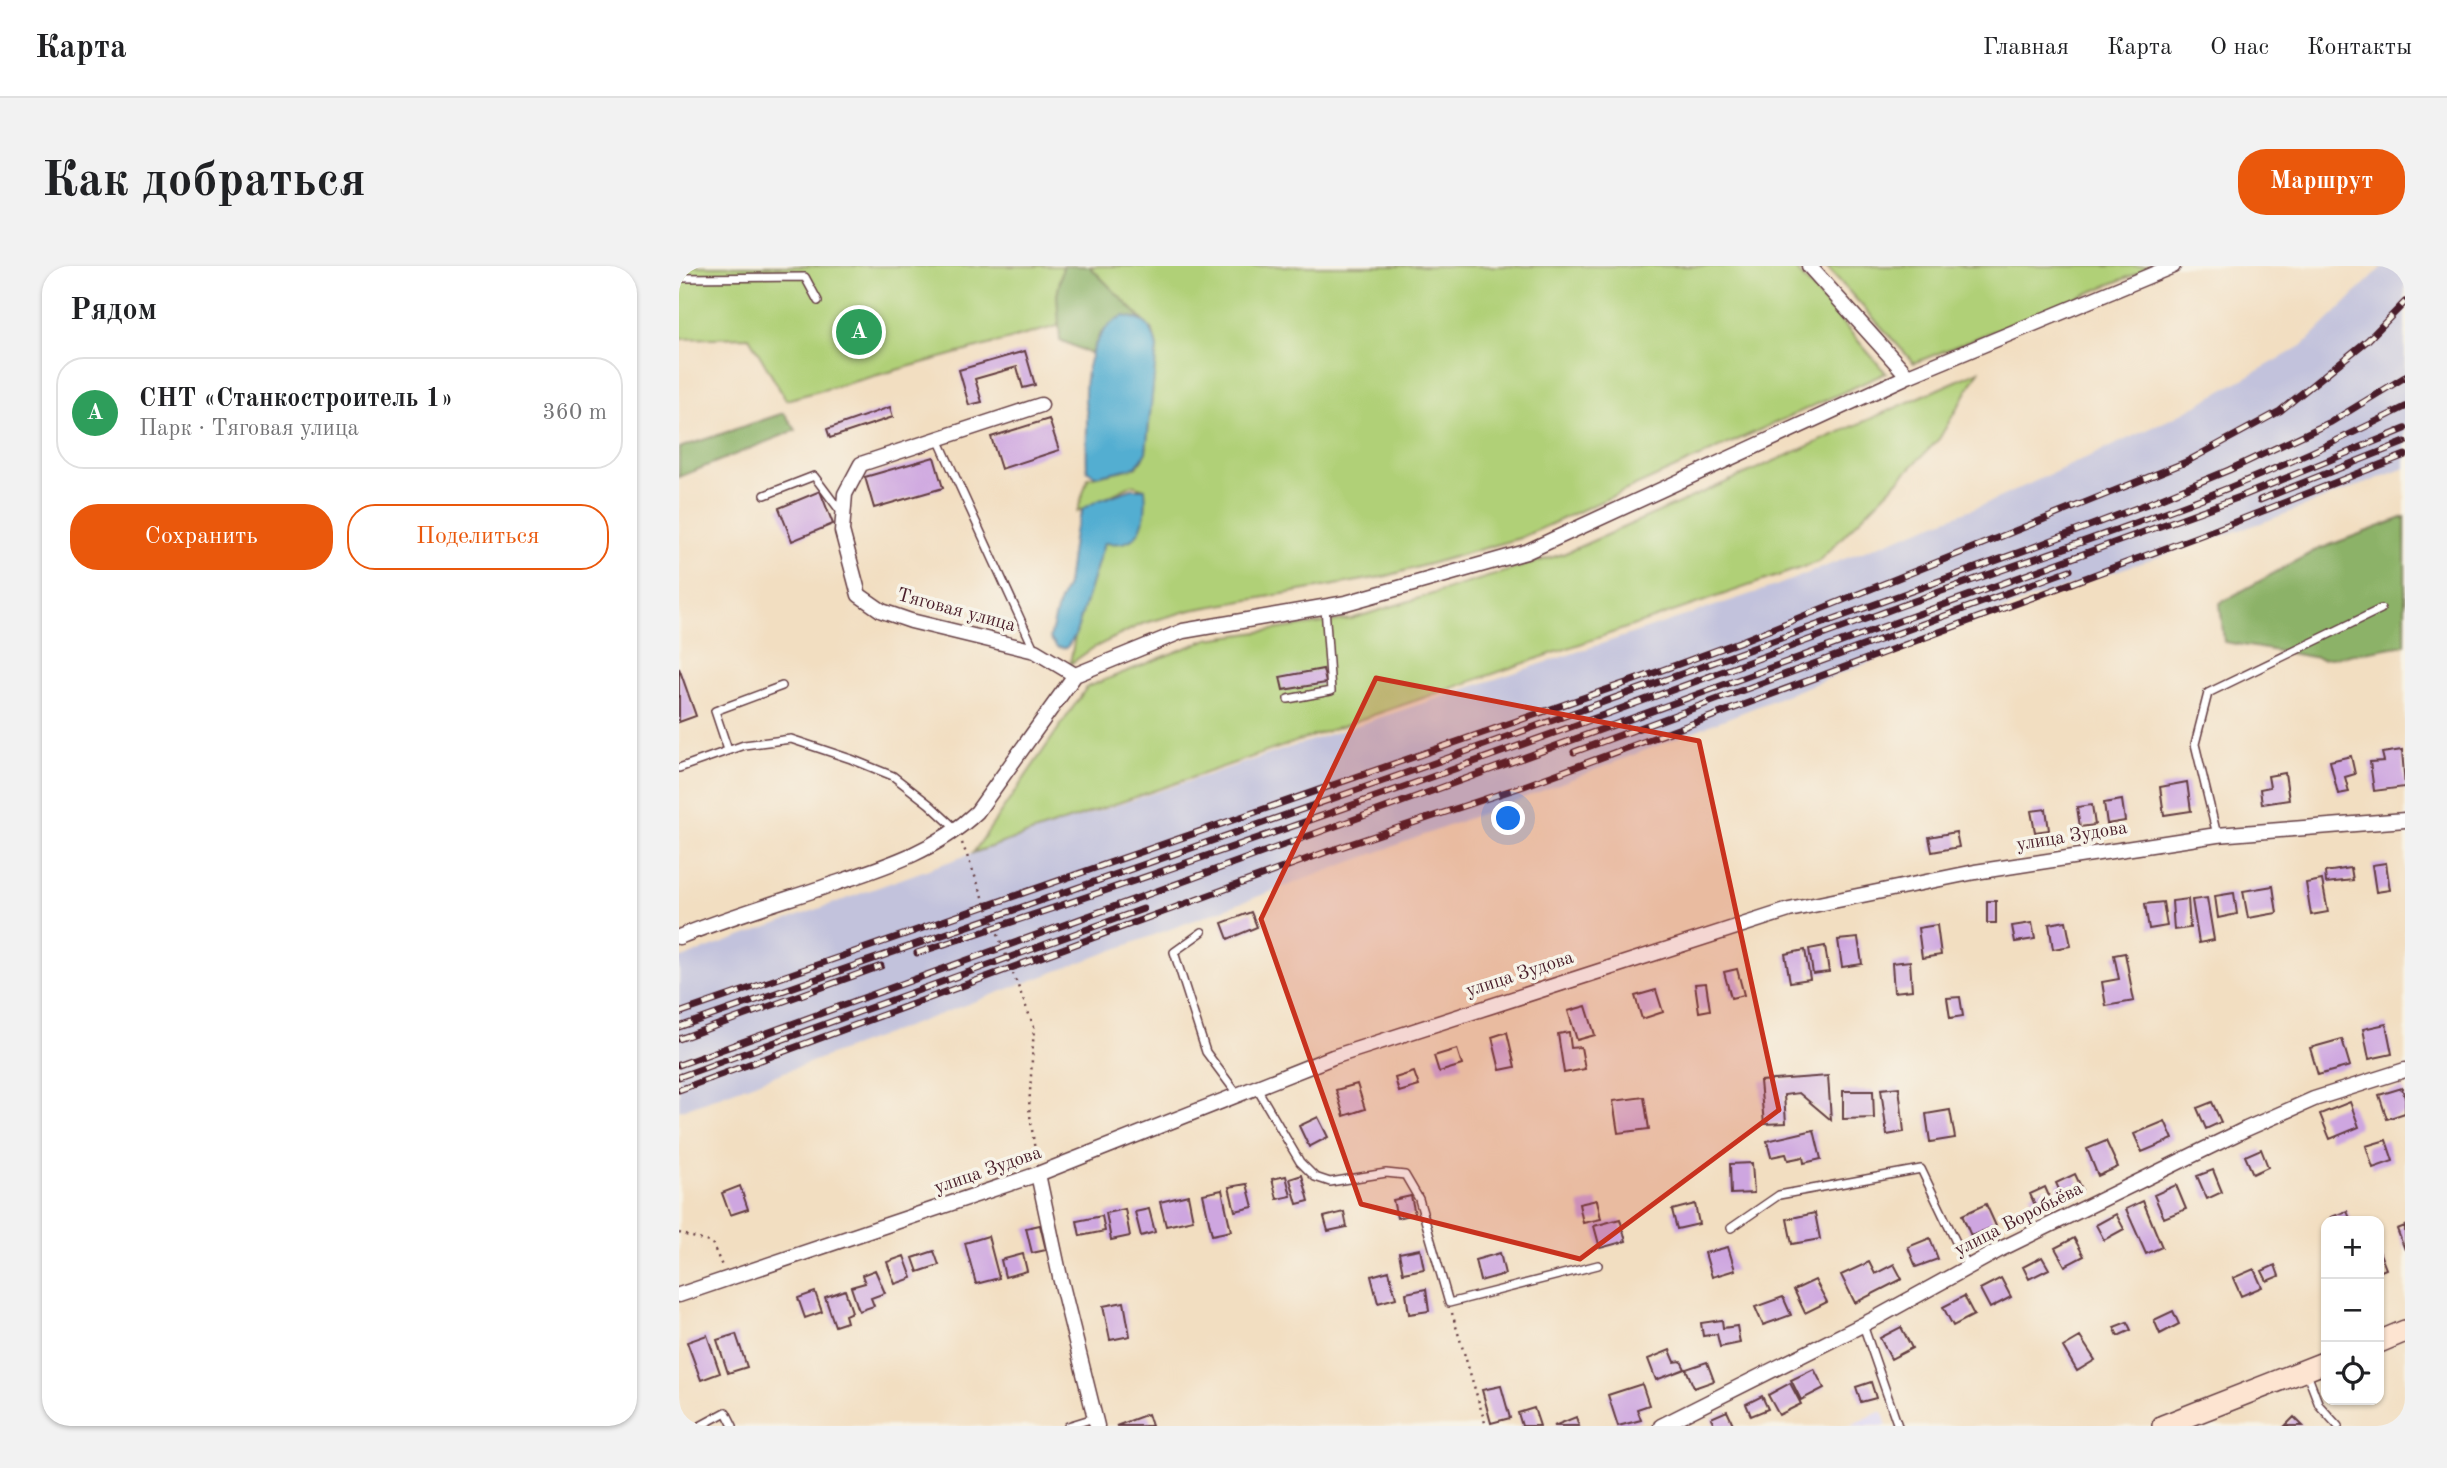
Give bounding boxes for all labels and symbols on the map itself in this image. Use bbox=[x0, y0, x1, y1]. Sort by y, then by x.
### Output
pin: A bbox=[836, 306, 882, 358]
street label: Тяговая улица bbox=[895, 586, 1018, 636]
your location bbox=[1491, 801, 1525, 835]
street label: улица Зудова bbox=[2015, 819, 2130, 855]
street label: улица Зудова bbox=[1464, 948, 1577, 1001]
street label: улица Зудова bbox=[932, 1144, 1045, 1198]
street label: улица Воробьёва bbox=[1952, 1179, 2087, 1261]

